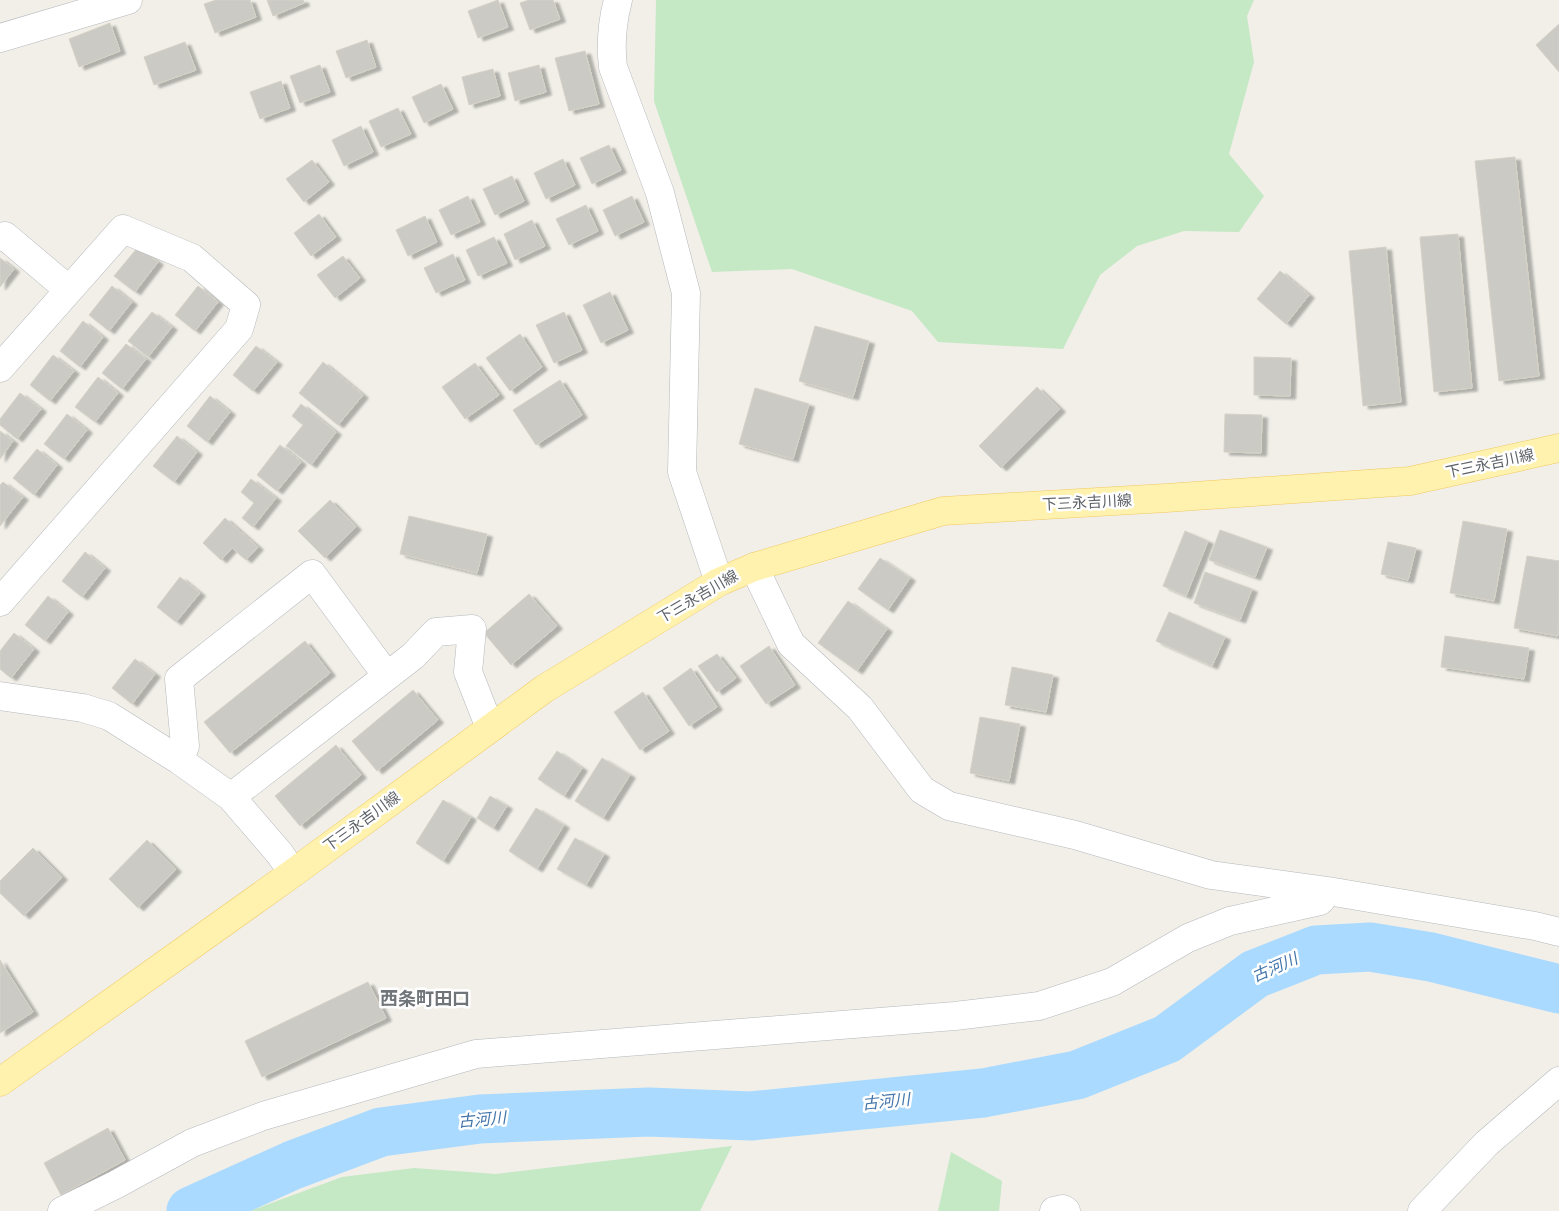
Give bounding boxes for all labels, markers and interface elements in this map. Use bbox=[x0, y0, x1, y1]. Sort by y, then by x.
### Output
street label: 下三永吉川線 bbox=[1444, 446, 1536, 481]
street label: 下三永吉川線 bbox=[1042, 492, 1132, 513]
street label: 下三永吉川線 bbox=[655, 567, 741, 626]
street label: 下三永吉川線 bbox=[321, 789, 403, 855]
water label: 古河川 bbox=[1249, 949, 1302, 985]
district label: 西条町田口 bbox=[380, 989, 470, 1009]
water label: 古河川 bbox=[861, 1090, 913, 1112]
water label: 古河川 bbox=[457, 1109, 509, 1130]

